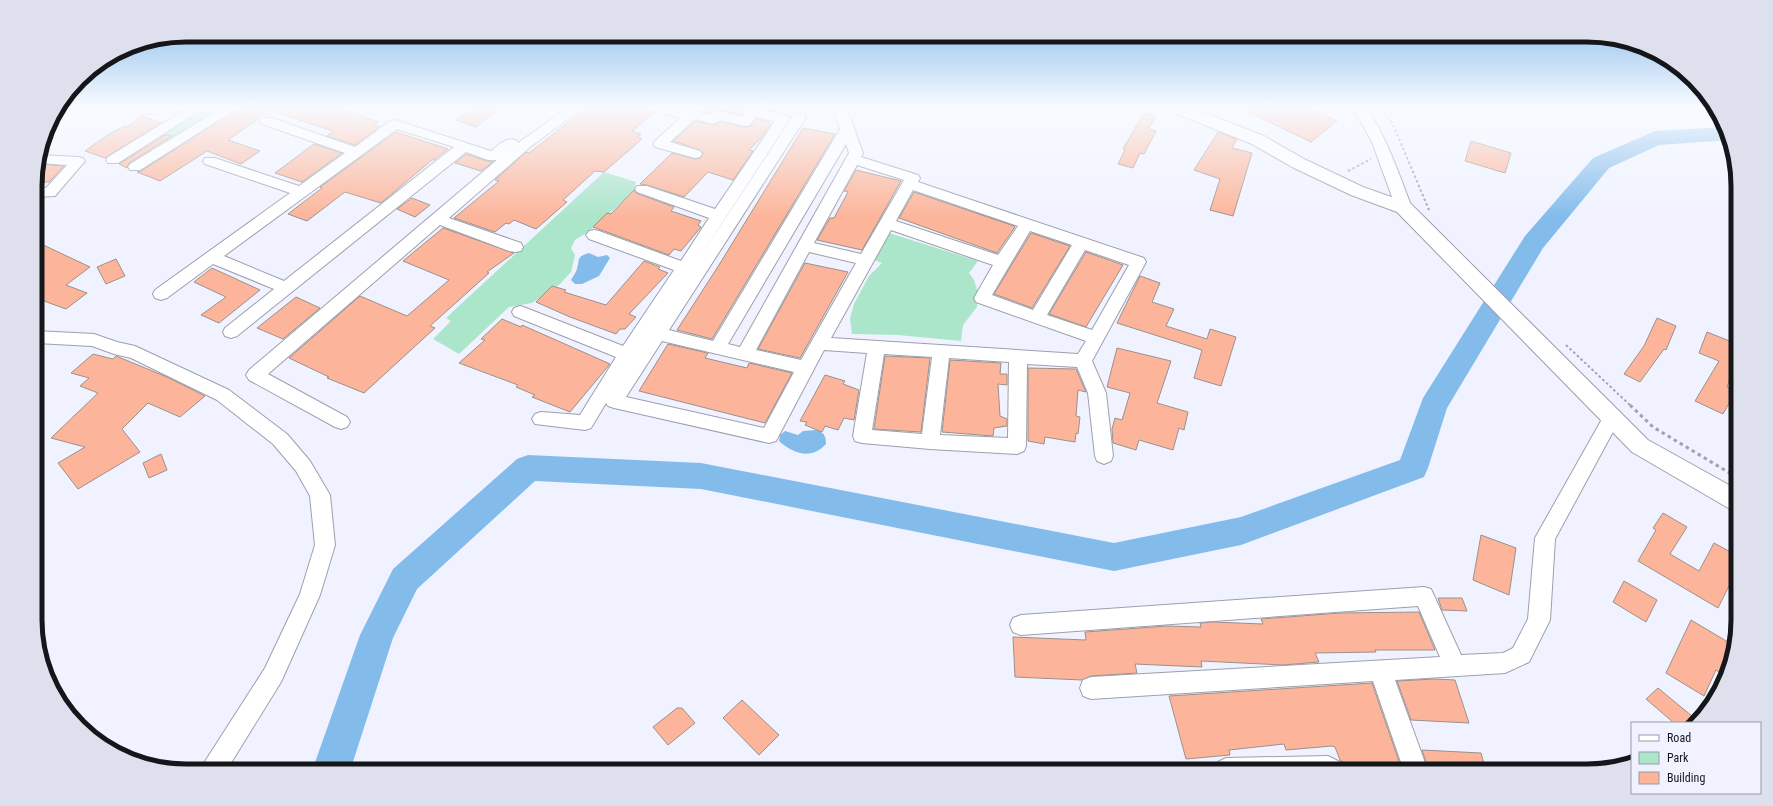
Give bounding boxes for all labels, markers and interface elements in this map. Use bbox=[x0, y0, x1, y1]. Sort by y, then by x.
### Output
legend bbox=[1631, 722, 1761, 794]
text: Road bbox=[1667, 731, 1691, 745]
text: Park bbox=[1667, 751, 1689, 765]
text: Building bbox=[1667, 771, 1705, 785]

